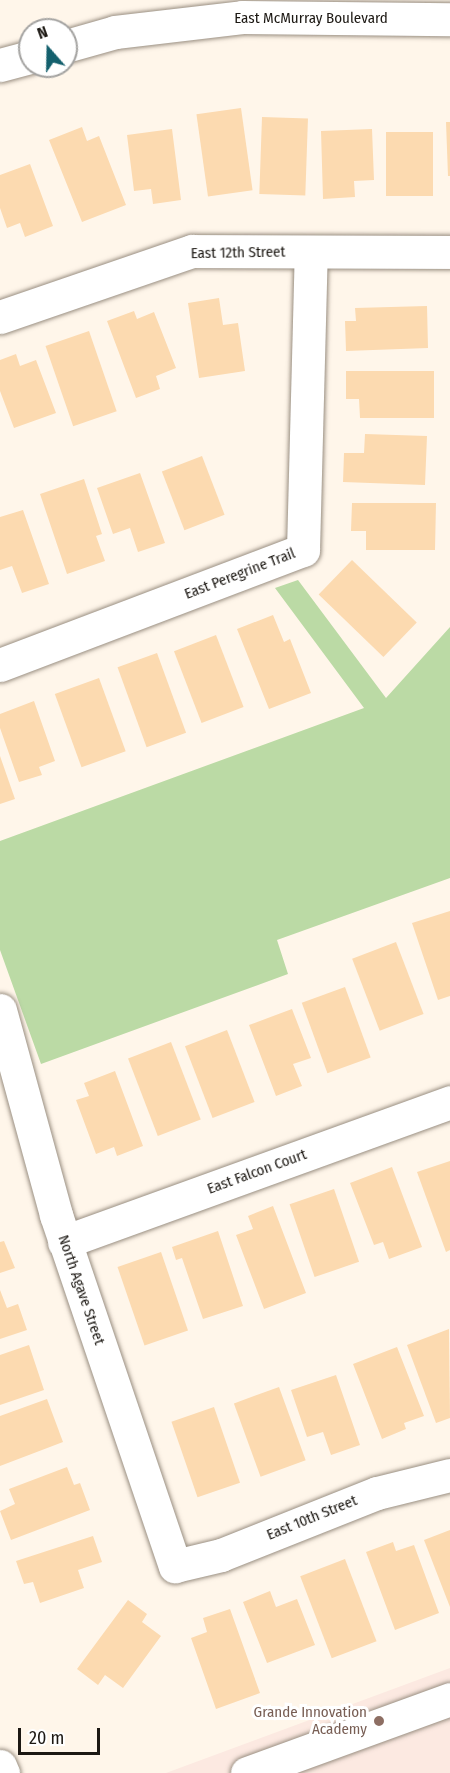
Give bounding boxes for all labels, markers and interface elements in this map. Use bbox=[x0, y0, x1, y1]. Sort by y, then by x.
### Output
street label: East McMurray Boulevard bbox=[234, 10, 388, 28]
north arrow bbox=[18, 18, 78, 78]
text: N bbox=[35, 22, 50, 43]
street label: East 12th Street bbox=[191, 243, 285, 263]
street label: East Peregrine Trail bbox=[182, 545, 298, 603]
street label: East Falcon Court bbox=[205, 1146, 309, 1198]
street label: North Agave Street bbox=[54, 1233, 108, 1347]
street label: East 10th Street bbox=[264, 1492, 360, 1544]
place label: Grande Innovation Academy bbox=[254, 1703, 367, 1738]
marker: Grande Innovation Academy bbox=[372, 1714, 386, 1728]
scale bar bbox=[21, 1716, 104, 1754]
text: 20 m bbox=[29, 1727, 64, 1749]

